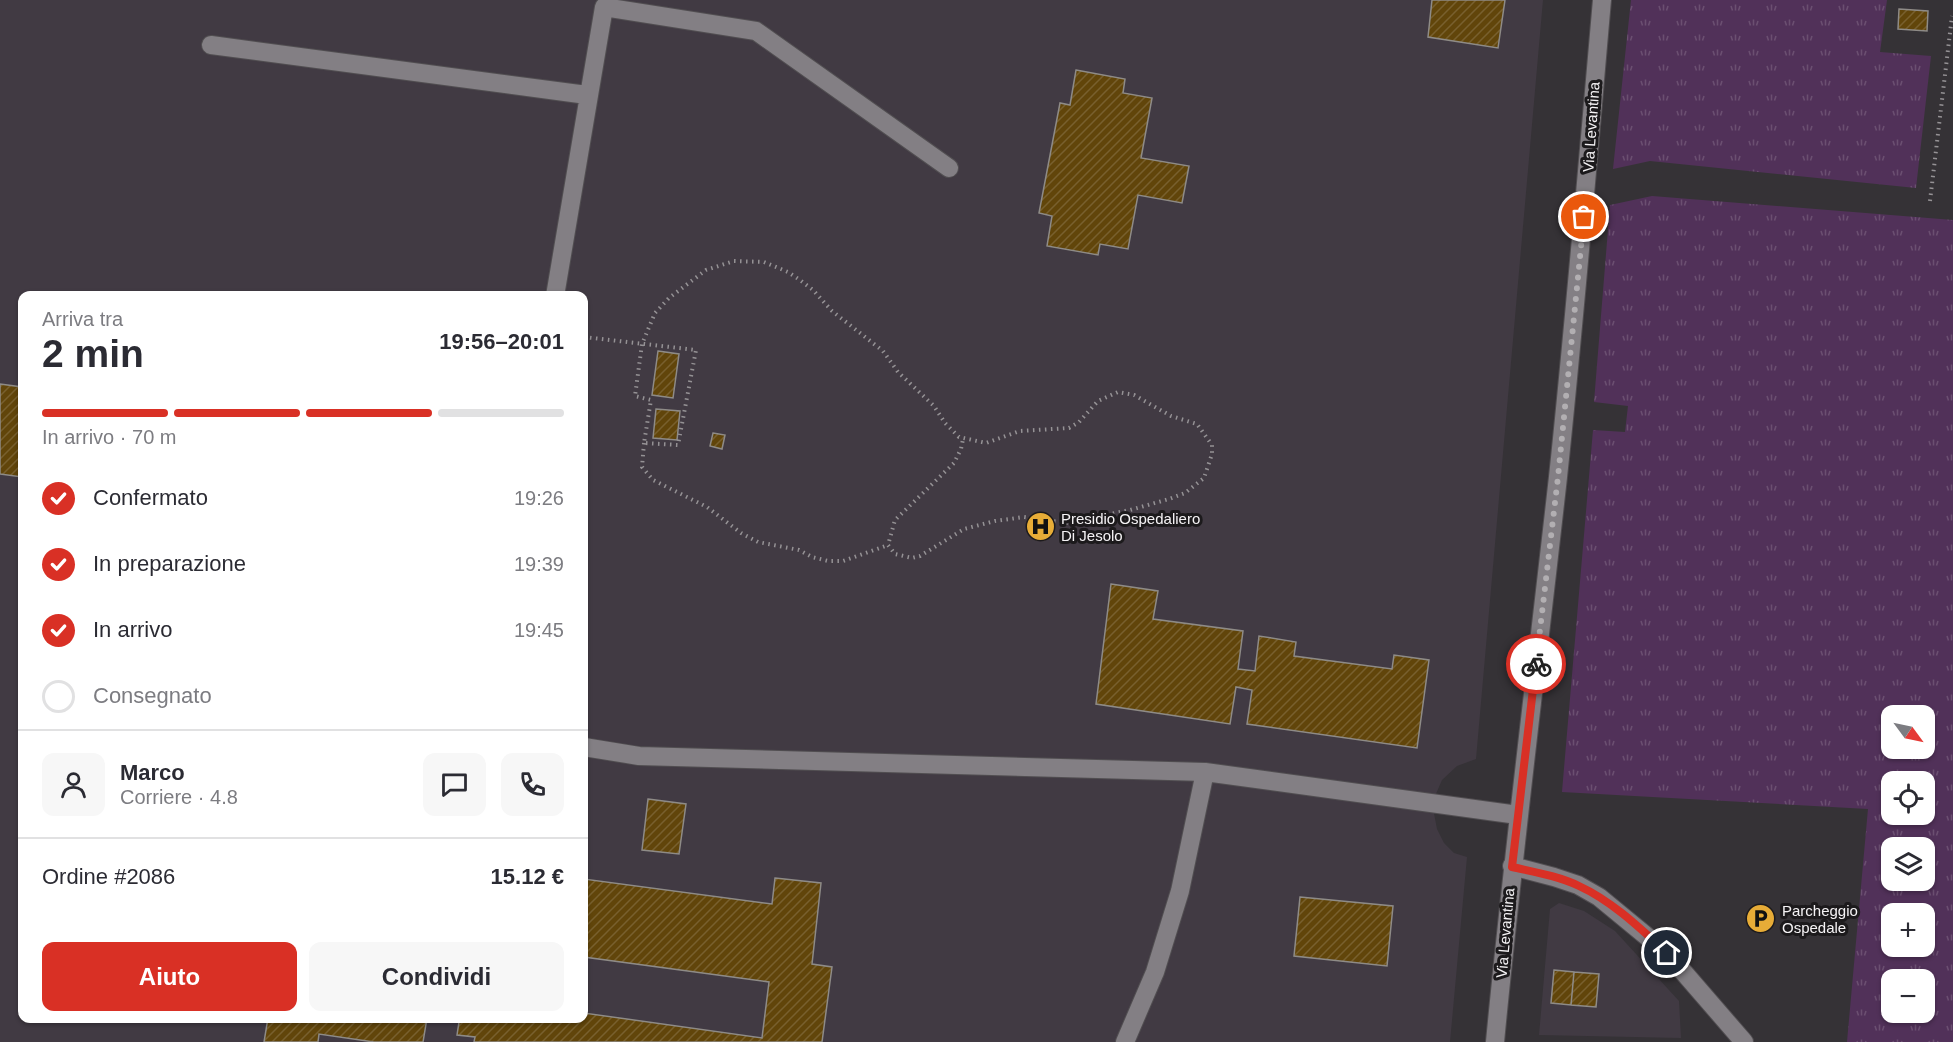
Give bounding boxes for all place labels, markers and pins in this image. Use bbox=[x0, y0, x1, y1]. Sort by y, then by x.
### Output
pin bbox=[1558, 191, 1609, 242]
place label: Presidio Ospedaliero Di Jesolo bbox=[1061, 510, 1200, 544]
hospital icon: Presidio Ospedaliero Di Jesolo bbox=[1024, 511, 1056, 543]
place label: Parcheggio Ospedale bbox=[1782, 902, 1858, 936]
parking icon: Parcheggio Ospedale bbox=[1745, 903, 1777, 935]
pin bbox=[1641, 927, 1692, 978]

